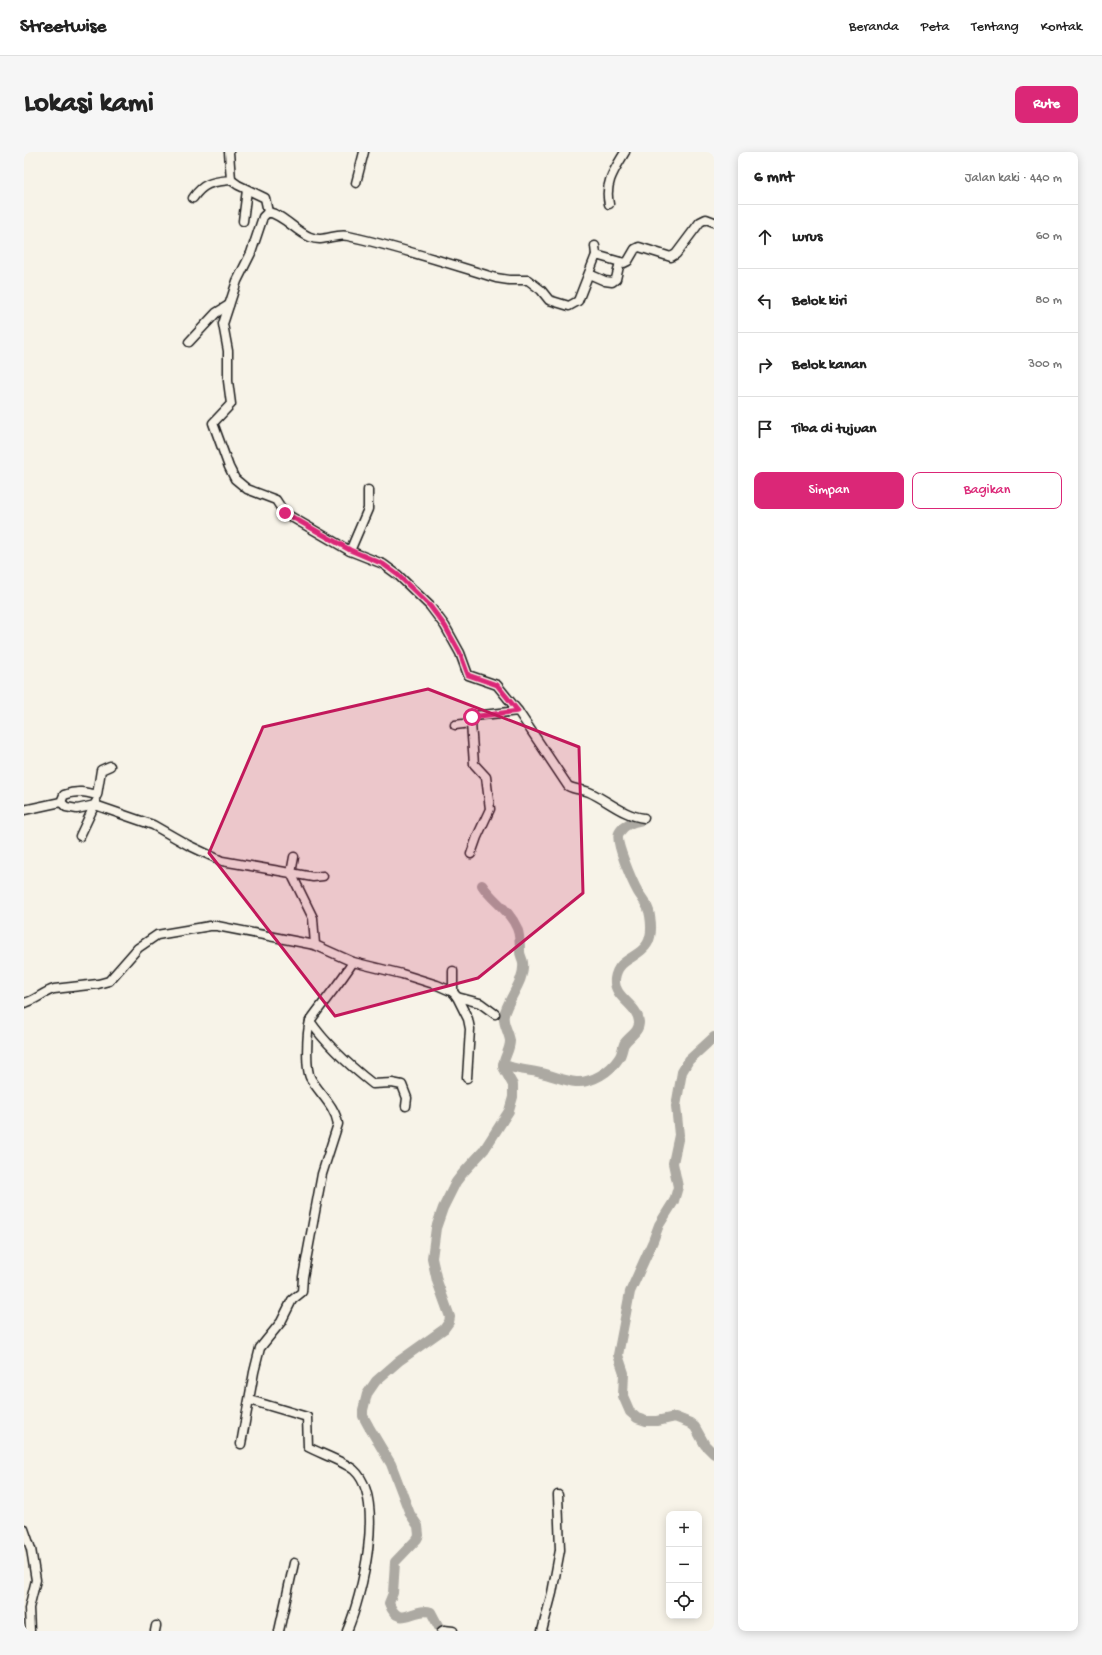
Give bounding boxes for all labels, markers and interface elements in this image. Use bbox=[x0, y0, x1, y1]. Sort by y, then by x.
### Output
text: Streetwise bbox=[20, 16, 106, 39]
text: Beranda bbox=[849, 19, 899, 36]
text: Peta bbox=[921, 19, 949, 36]
text: Tentang bbox=[971, 19, 1019, 36]
text: Kontak bbox=[1041, 19, 1082, 36]
button: Rute bbox=[1015, 86, 1078, 123]
text: Lokasi kami bbox=[24, 88, 154, 121]
text: 6 mnt bbox=[754, 168, 794, 188]
text: Jalan kaki · 440 m bbox=[965, 171, 1062, 186]
icon: ahead bbox=[754, 226, 776, 248]
text: Lurus bbox=[792, 228, 822, 246]
text: 60 m bbox=[1036, 229, 1062, 244]
icon: left bbox=[754, 290, 776, 312]
text: Belok kiri bbox=[792, 292, 847, 310]
text: 80 m bbox=[1035, 293, 1062, 308]
icon: right bbox=[754, 354, 776, 376]
text: Belok kanan bbox=[792, 356, 866, 374]
text: 300 m bbox=[1028, 357, 1062, 372]
icon: arrive bbox=[754, 418, 776, 440]
text: Tiba di tujuan bbox=[792, 420, 876, 438]
button: Simpan bbox=[754, 472, 904, 509]
button: Bagikan bbox=[912, 472, 1062, 509]
route end bbox=[276, 504, 294, 522]
route start bbox=[463, 708, 481, 726]
map controls bbox=[666, 1511, 702, 1619]
button: + bbox=[666, 1511, 702, 1547]
button: − bbox=[666, 1547, 702, 1583]
button: locate bbox=[666, 1583, 702, 1619]

